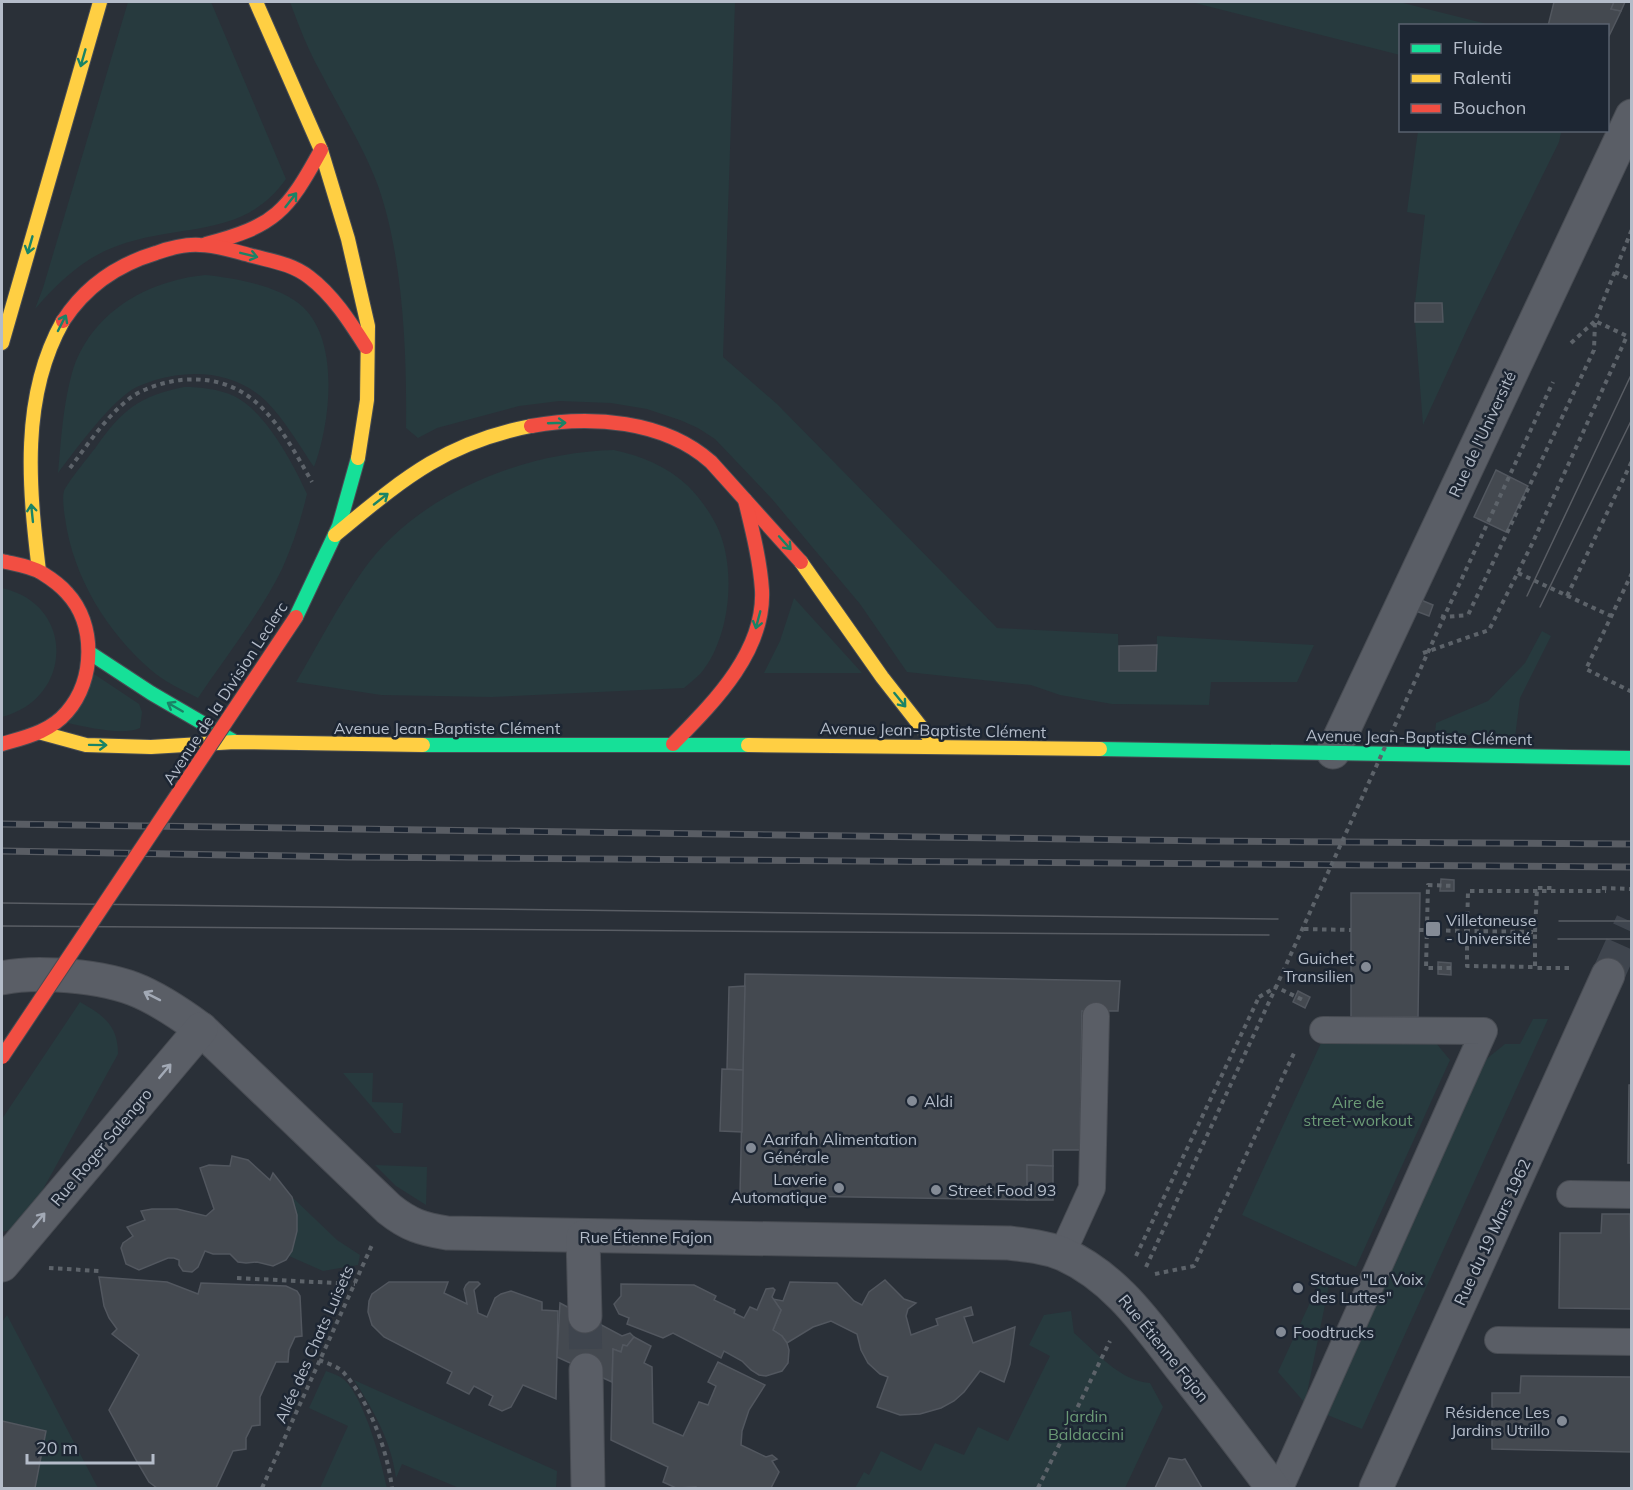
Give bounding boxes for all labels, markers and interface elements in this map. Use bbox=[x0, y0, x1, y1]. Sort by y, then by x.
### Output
legend bbox=[1399, 24, 1609, 132]
text: Fluide bbox=[1453, 36, 1503, 59]
one-way arrow bbox=[77, 48, 89, 67]
text: Ralenti bbox=[1453, 66, 1511, 89]
text: Bouchon bbox=[1453, 96, 1526, 119]
one-way arrow bbox=[285, 192, 298, 208]
one-way arrow bbox=[23, 235, 35, 254]
one-way arrow bbox=[239, 249, 258, 261]
one-way arrow bbox=[57, 314, 68, 332]
street label: Rue de l'Université bbox=[1444, 368, 1520, 500]
one-way arrow bbox=[546, 417, 566, 429]
one-way arrow bbox=[373, 492, 389, 505]
one-way arrow bbox=[27, 503, 38, 523]
one-way arrow bbox=[778, 535, 792, 550]
street label: Avenue de la Division Leclerc bbox=[158, 598, 292, 788]
one-way arrow bbox=[752, 610, 763, 629]
one-way arrow bbox=[894, 692, 907, 708]
one-way arrow bbox=[167, 701, 184, 713]
street label: Avenue Jean-Baptiste Clément bbox=[334, 718, 561, 738]
street label: Avenue Jean-Baptiste Clément bbox=[820, 718, 1047, 742]
street label: Avenue Jean-Baptiste Clément bbox=[1306, 725, 1533, 749]
one-way arrow bbox=[88, 740, 108, 751]
place label: Villetaneuse - Université bbox=[1446, 910, 1536, 948]
marker: Villetaneuse - Université bbox=[1424, 920, 1442, 938]
place label: Guichet Transilien bbox=[1283, 948, 1354, 986]
marker: Guichet Transilien bbox=[1359, 960, 1373, 974]
one-way arrow bbox=[144, 990, 162, 1001]
one-way arrow bbox=[158, 1064, 172, 1079]
street label: Rue Roger Salengro bbox=[46, 1084, 156, 1210]
place label: Aldi bbox=[924, 1091, 953, 1111]
park label: Aire de street-workout bbox=[1303, 1092, 1413, 1130]
marker: Aldi bbox=[905, 1094, 919, 1108]
place label: Aarifah Alimentation Générale bbox=[763, 1129, 917, 1167]
marker: Aarifah Alimentation Générale bbox=[744, 1141, 758, 1155]
street label: Rue du 19 Mars 1962 bbox=[1449, 1156, 1535, 1308]
place label: Laverie Automatique bbox=[731, 1169, 827, 1207]
place label: Street Food 93 bbox=[948, 1180, 1056, 1200]
marker: Laverie Automatique bbox=[832, 1181, 846, 1195]
marker: Street Food 93 bbox=[929, 1183, 943, 1197]
one-way arrow bbox=[32, 1213, 46, 1228]
street label: Rue Étienne Fajon bbox=[580, 1227, 712, 1247]
street label: Allée des Chats Luisets bbox=[270, 1262, 358, 1426]
place label: Statue "La Voix des Luttes" bbox=[1310, 1269, 1424, 1307]
marker: Statue "La Voix des Luttes" bbox=[1291, 1281, 1305, 1295]
street label: Rue Étienne Fajon bbox=[1114, 1290, 1214, 1406]
place label: Foodtrucks bbox=[1293, 1322, 1374, 1342]
marker: Foodtrucks bbox=[1274, 1325, 1288, 1339]
place label: Résidence Les Jardins Utrillo bbox=[1445, 1402, 1550, 1440]
park label: Jardin Baldaccini bbox=[1048, 1406, 1124, 1444]
marker: Résidence Les Jardins Utrillo bbox=[1555, 1414, 1569, 1428]
scale bar bbox=[27, 1427, 153, 1465]
text: 20 m bbox=[36, 1436, 78, 1459]

